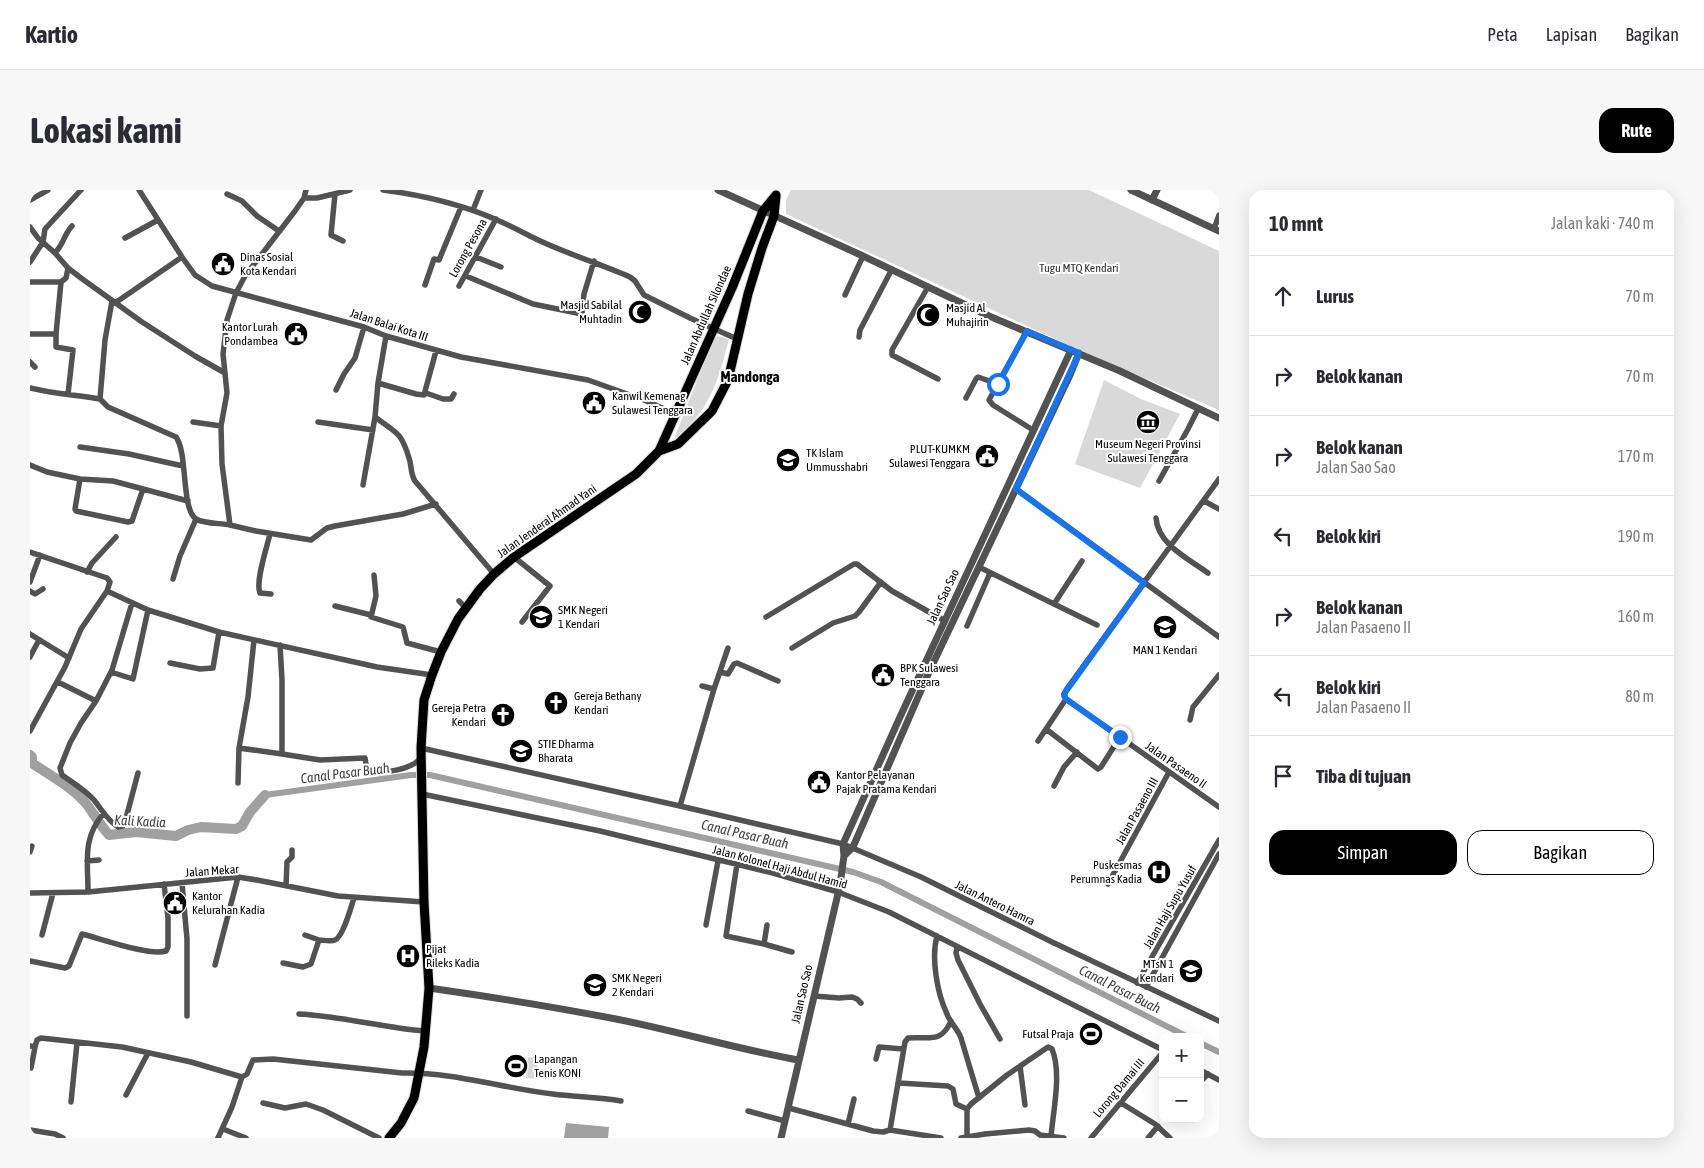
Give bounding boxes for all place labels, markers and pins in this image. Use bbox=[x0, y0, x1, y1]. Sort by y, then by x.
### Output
place label: Dinas Sosial Kota Kendari bbox=[240, 250, 296, 278]
public building icon: Dinas Sosial Kota Kendari bbox=[210, 251, 236, 277]
place label: Masjid Sabilal Muhtadin bbox=[560, 298, 623, 326]
mosque icon: Masjid Sabilal Muhtadin bbox=[627, 299, 653, 325]
place label: Masjid Al Muhajirin bbox=[946, 301, 989, 329]
mosque icon: Masjid Al Muhajirin bbox=[915, 302, 941, 328]
place label: Kantor Lurah Pondambea bbox=[222, 320, 278, 348]
public building icon: Kantor Lurah Pondambea bbox=[283, 321, 309, 347]
place label: Kanwil Kemenag Sulawesi Tenggara bbox=[612, 389, 693, 417]
public building icon: Kanwil Kemenag Sulawesi Tenggara bbox=[581, 390, 607, 416]
museum icon: Museum Negeri Provinsi Sulawesi Tenggara bbox=[1135, 409, 1161, 435]
place label: Museum Negeri Provinsi Sulawesi Tenggara bbox=[1095, 437, 1201, 465]
place label: PLUT-KUMKM Sulawesi Tenggara bbox=[889, 442, 970, 470]
public building icon: PLUT-KUMKM Sulawesi Tenggara bbox=[974, 443, 1000, 469]
place label: TK Islam Ummusshabri bbox=[806, 446, 868, 474]
school or university icon: TK Islam Ummusshabri bbox=[775, 447, 801, 473]
place label: SMK Negeri 1 Kendari bbox=[558, 603, 608, 631]
school or university icon: SMK Negeri 1 Kendari bbox=[528, 604, 554, 630]
school or university icon: MAN 1 Kendari bbox=[1152, 614, 1178, 640]
place label: MAN 1 Kendari bbox=[1133, 643, 1197, 657]
place label: BPK Sulawesi Tenggara bbox=[900, 661, 958, 689]
public building icon: BPK Sulawesi Tenggara bbox=[870, 662, 896, 688]
place label: Gereja Bethany Kendari bbox=[574, 689, 642, 717]
church icon: Gereja Bethany Kendari bbox=[543, 690, 569, 716]
place label: Gereja Petra Kendari bbox=[432, 701, 486, 729]
church icon: Gereja Petra Kendari bbox=[490, 702, 516, 728]
place label: STIE Dharma Bharata bbox=[538, 737, 594, 765]
school or university icon: STIE Dharma Bharata bbox=[508, 738, 534, 764]
place label: Kantor Pelayanan Pajak Pratama Kendari bbox=[836, 768, 937, 796]
public building icon: Kantor Pelayanan Pajak Pratama Kendari bbox=[806, 769, 832, 795]
place label: Puskesmas Perumnas Kadia bbox=[1070, 858, 1142, 886]
hospital icon: Puskesmas Perumnas Kadia bbox=[1146, 859, 1172, 885]
place label: Kantor Kelurahan Kadia bbox=[192, 889, 265, 917]
public building icon: Kantor Kelurahan Kadia bbox=[162, 890, 188, 916]
place label: Pijat Rileks Kadia bbox=[426, 942, 480, 970]
hospital icon: Pijat Rileks Kadia bbox=[395, 943, 421, 969]
place label: MTsN 1 Kendari bbox=[1140, 957, 1174, 985]
school or university icon: MTsN 1 Kendari bbox=[1178, 958, 1204, 984]
place label: SMK Negeri 2 Kendari bbox=[612, 971, 662, 999]
school or university icon: SMK Negeri 2 Kendari bbox=[582, 972, 608, 998]
sports icon: Futsal Praja bbox=[1078, 1021, 1104, 1047]
place label: Futsal Praja bbox=[1022, 1027, 1074, 1041]
place label: Lapangan Tenis KONI bbox=[534, 1052, 581, 1080]
sports icon: Lapangan Tenis KONI bbox=[503, 1053, 529, 1079]

